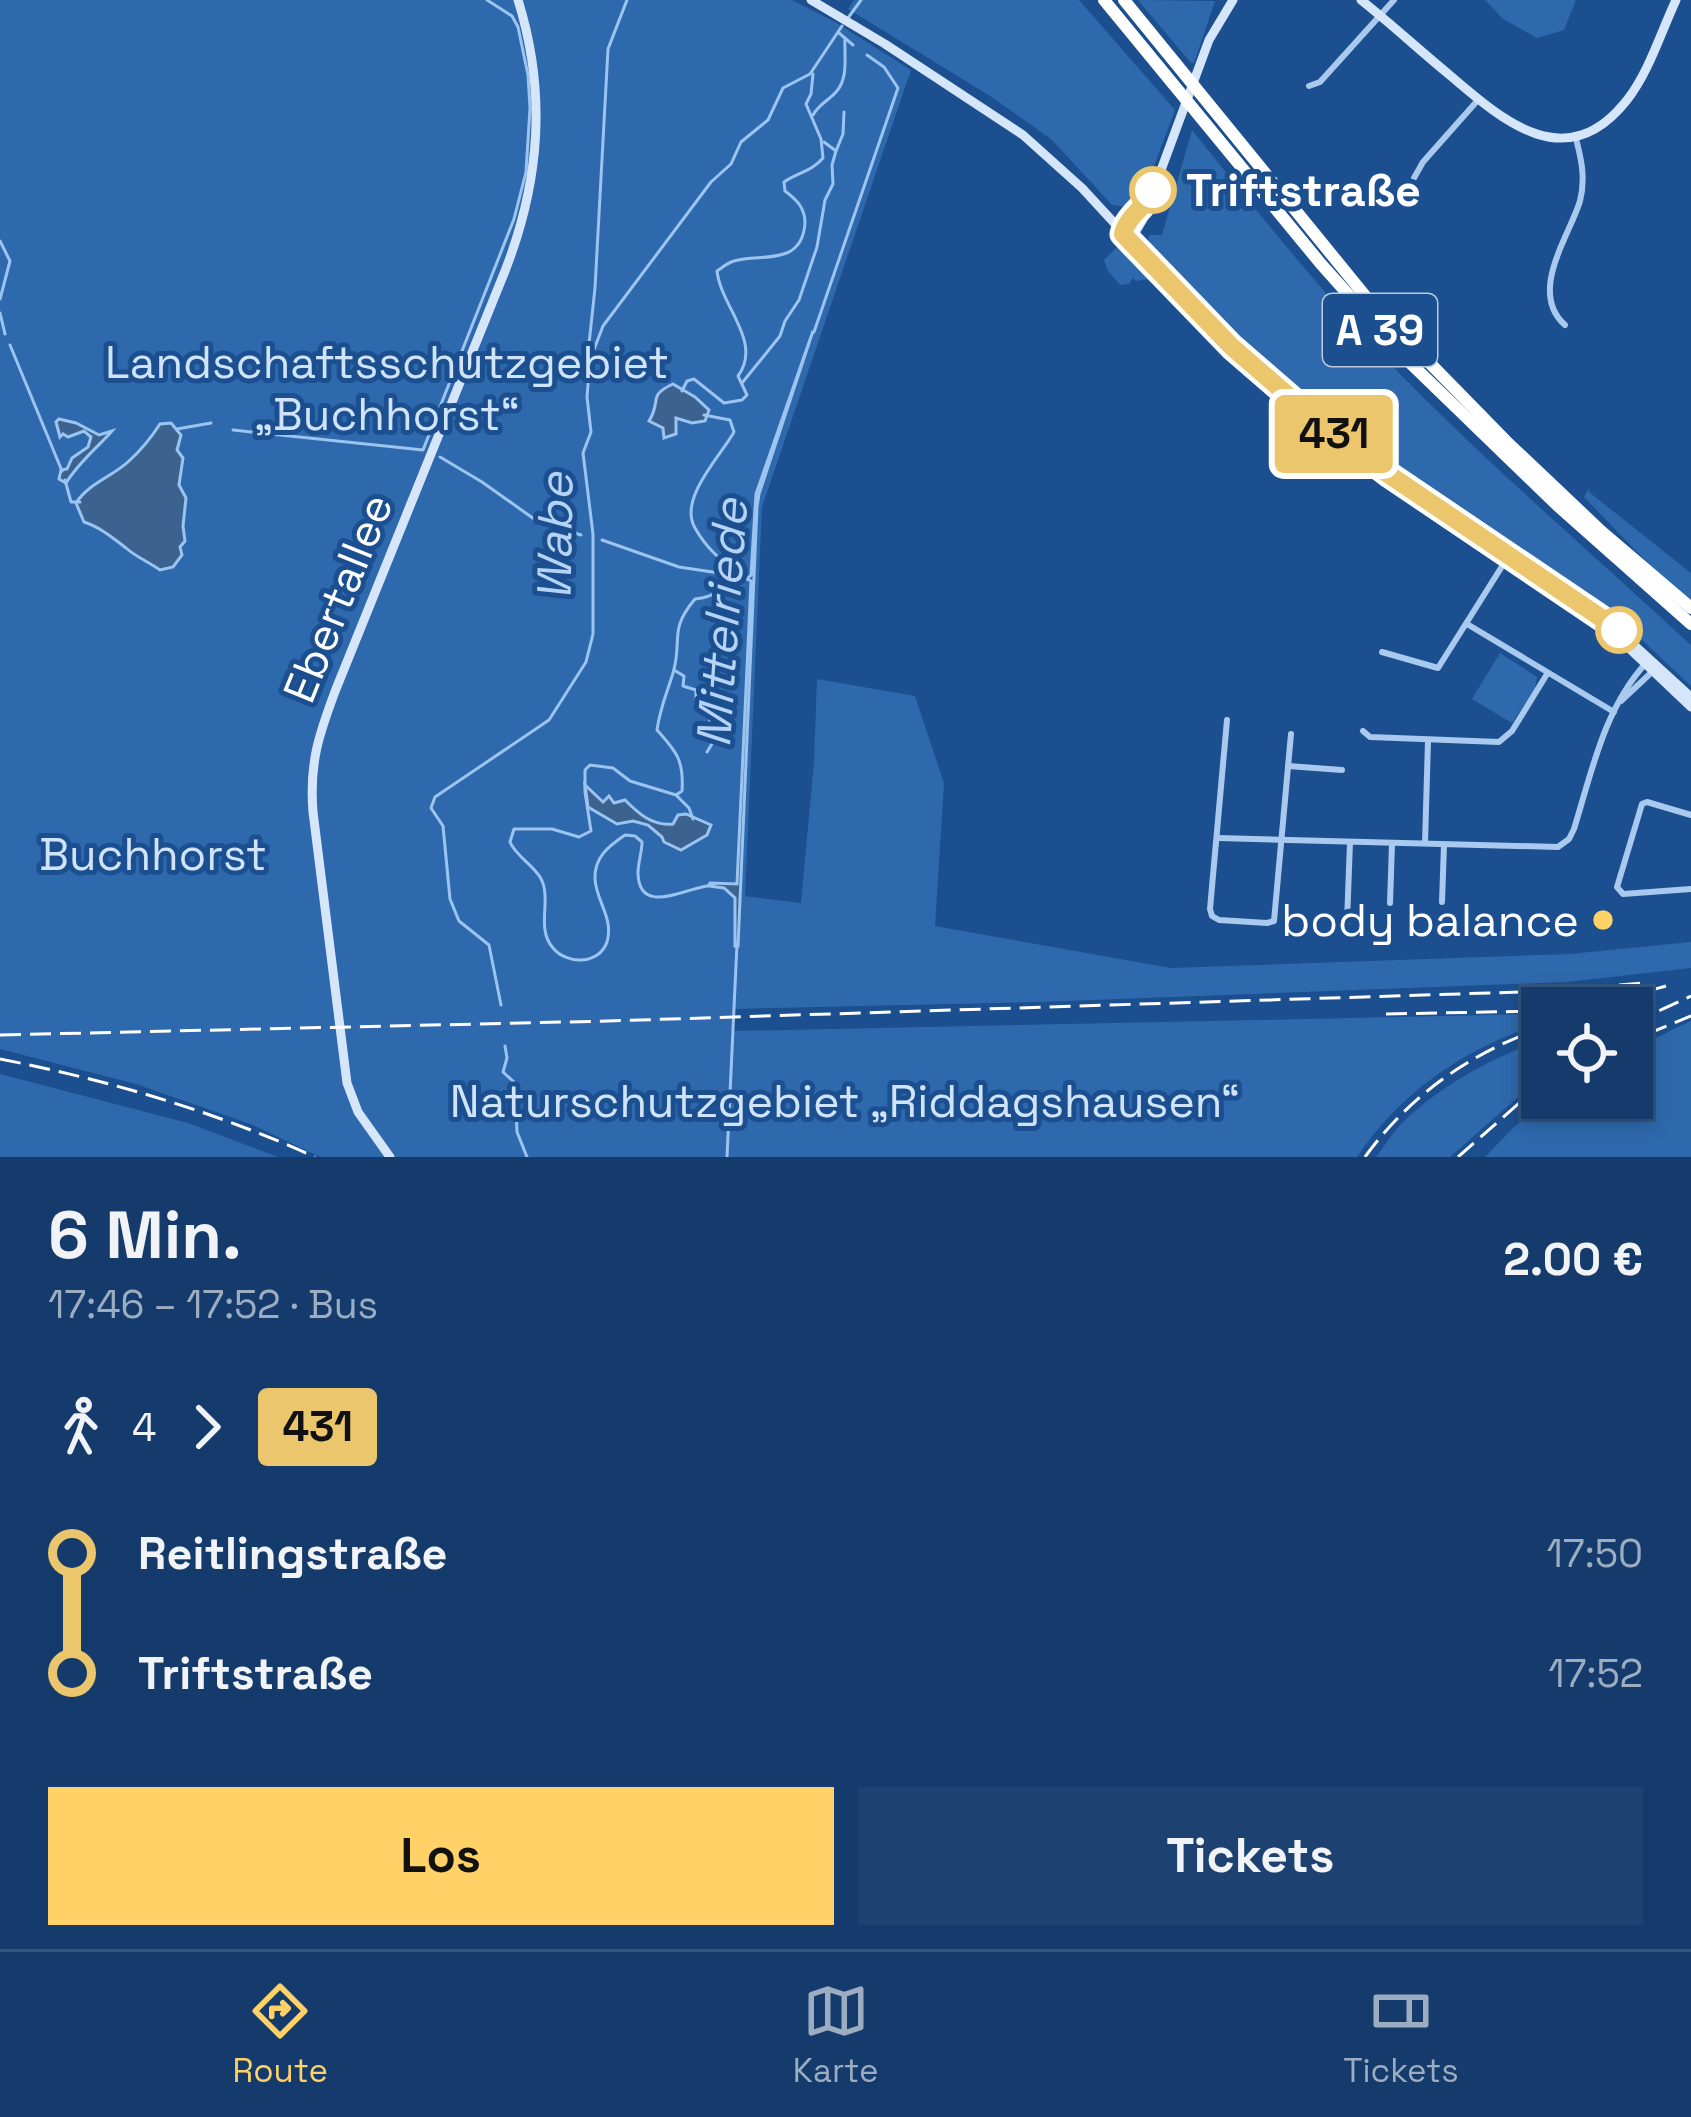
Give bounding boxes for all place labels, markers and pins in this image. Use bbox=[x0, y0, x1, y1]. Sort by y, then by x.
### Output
place label: Triftstraße bbox=[1186, 162, 1421, 219]
marker: Triftstraße bbox=[1131, 168, 1175, 212]
unlabelled marker bbox=[1597, 608, 1641, 652]
place label: body balance bbox=[1281, 892, 1579, 949]
marker: body balance bbox=[1590, 907, 1616, 933]

